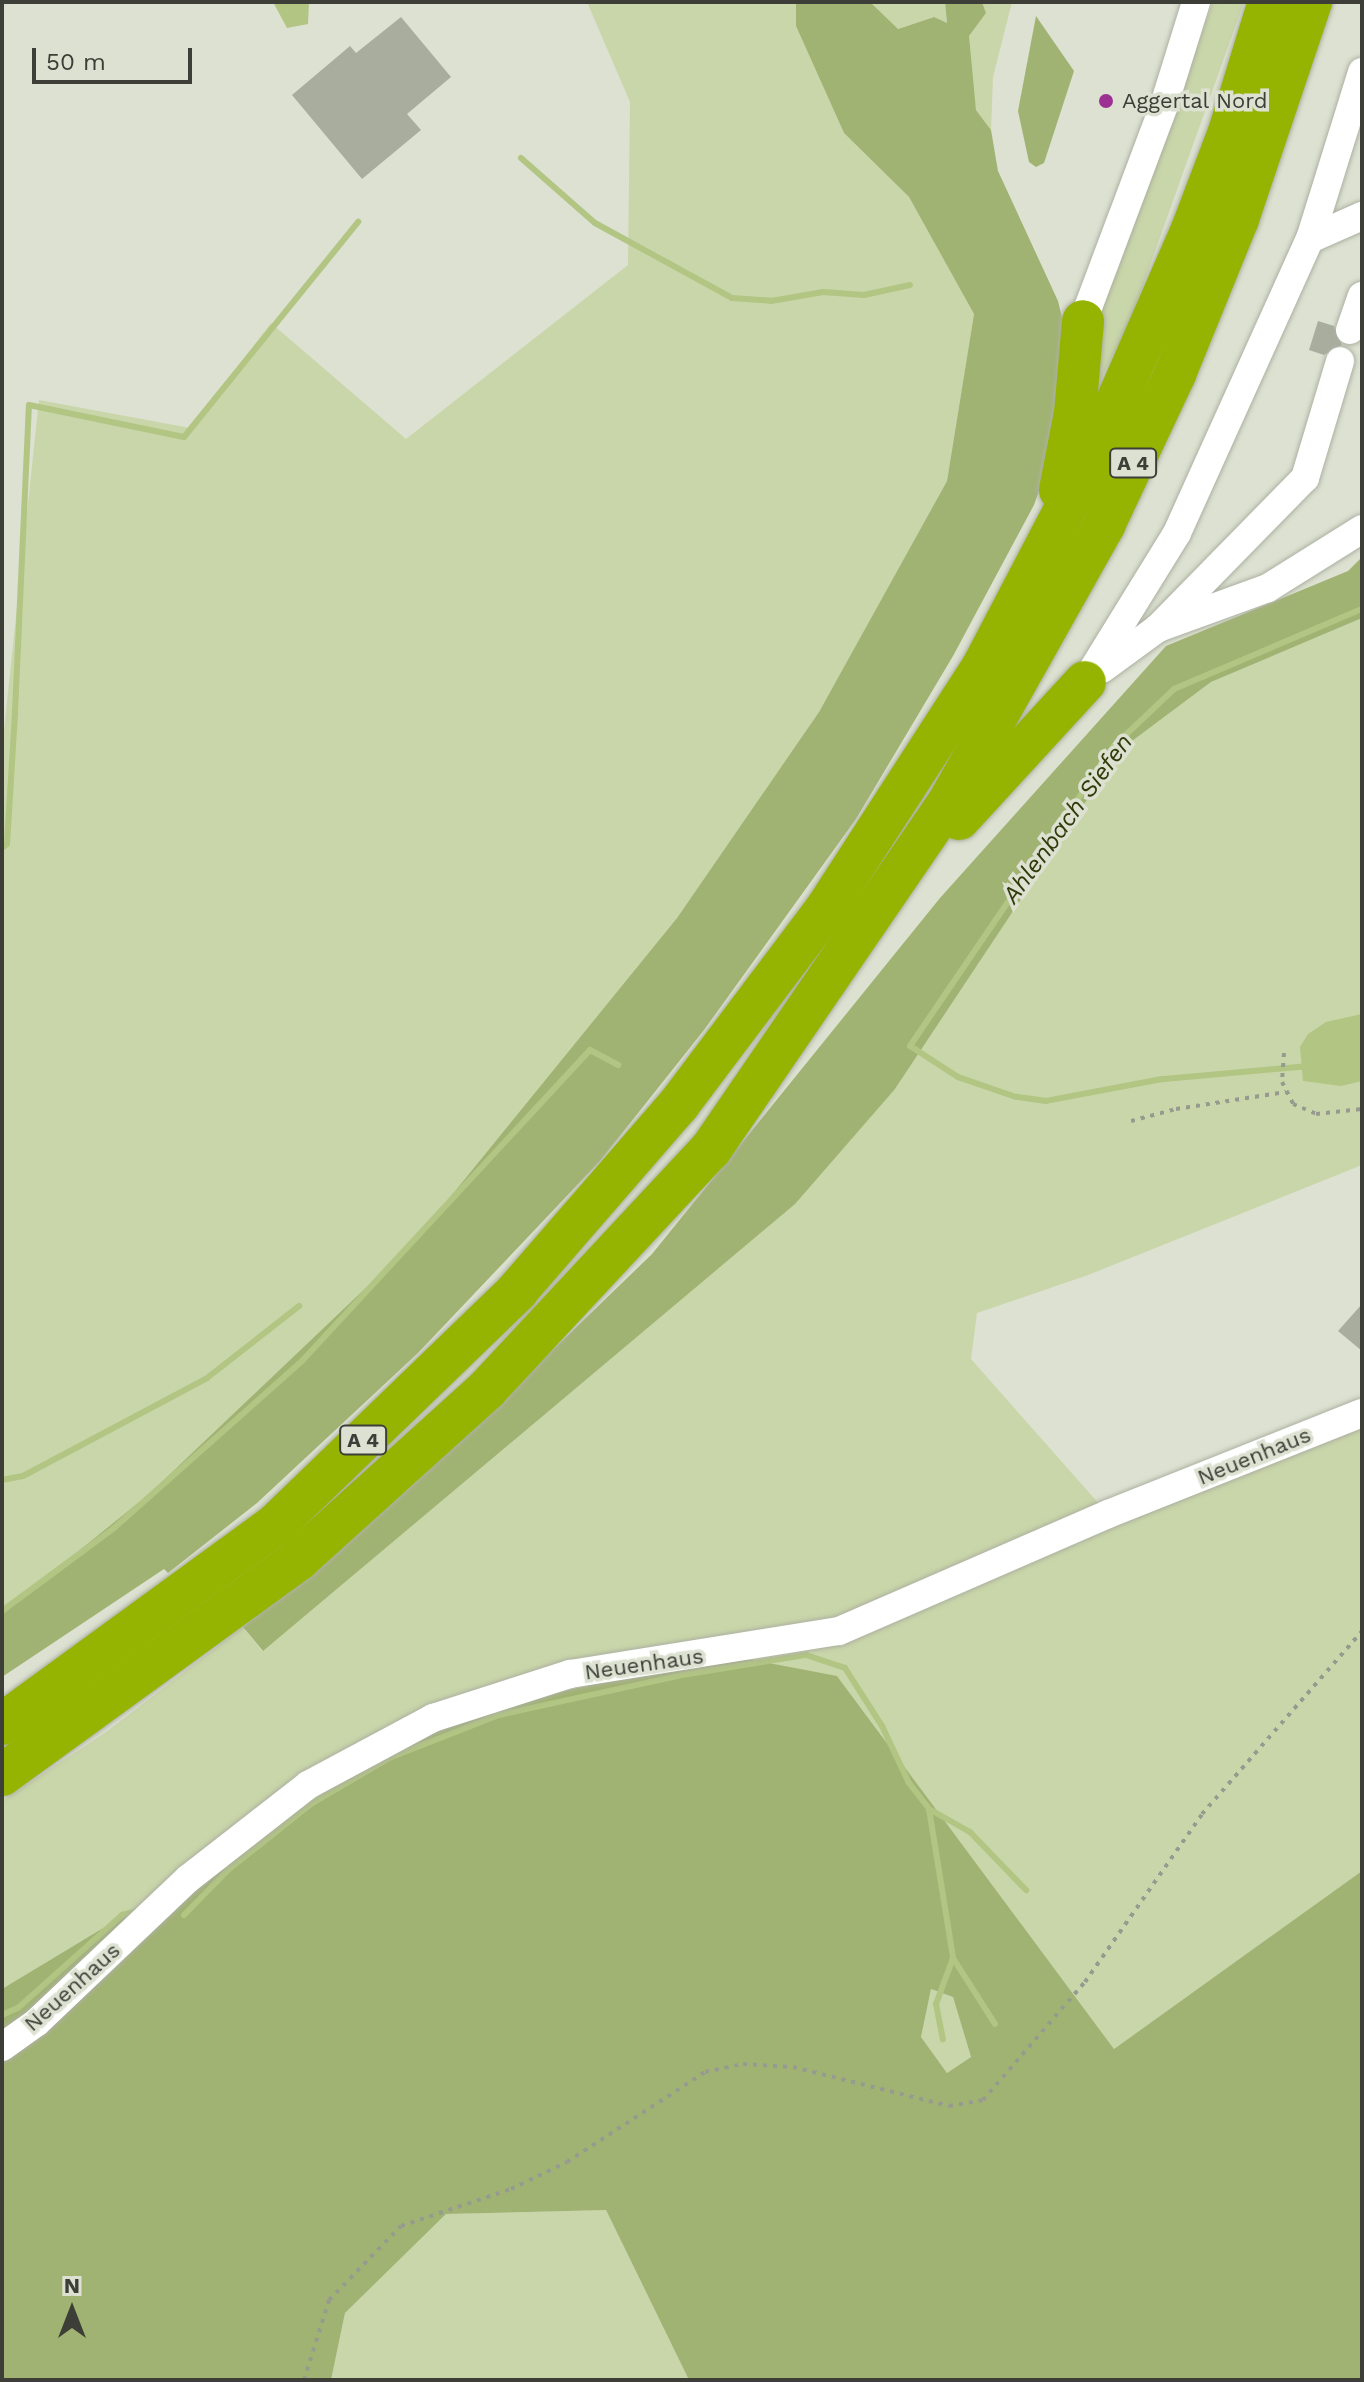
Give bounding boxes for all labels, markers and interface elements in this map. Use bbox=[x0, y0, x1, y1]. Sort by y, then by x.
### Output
scale bar bbox=[36, 32, 196, 82]
text: 50 m bbox=[46, 48, 106, 76]
place label: Aggertal Nord bbox=[1122, 88, 1268, 114]
marker: Aggertal Nord bbox=[1097, 92, 1115, 110]
road number: A 4 bbox=[1107, 447, 1159, 479]
water label: Ahlenbach Siefen bbox=[997, 729, 1139, 909]
street label: Neuenhaus bbox=[1194, 1421, 1314, 1491]
road number: A 4 bbox=[337, 1424, 389, 1456]
street label: Neuenhaus bbox=[583, 1643, 705, 1685]
street label: Neuenhaus bbox=[19, 1937, 125, 2037]
north arrow bbox=[32, 2270, 112, 2350]
text: N bbox=[64, 2273, 80, 2298]

